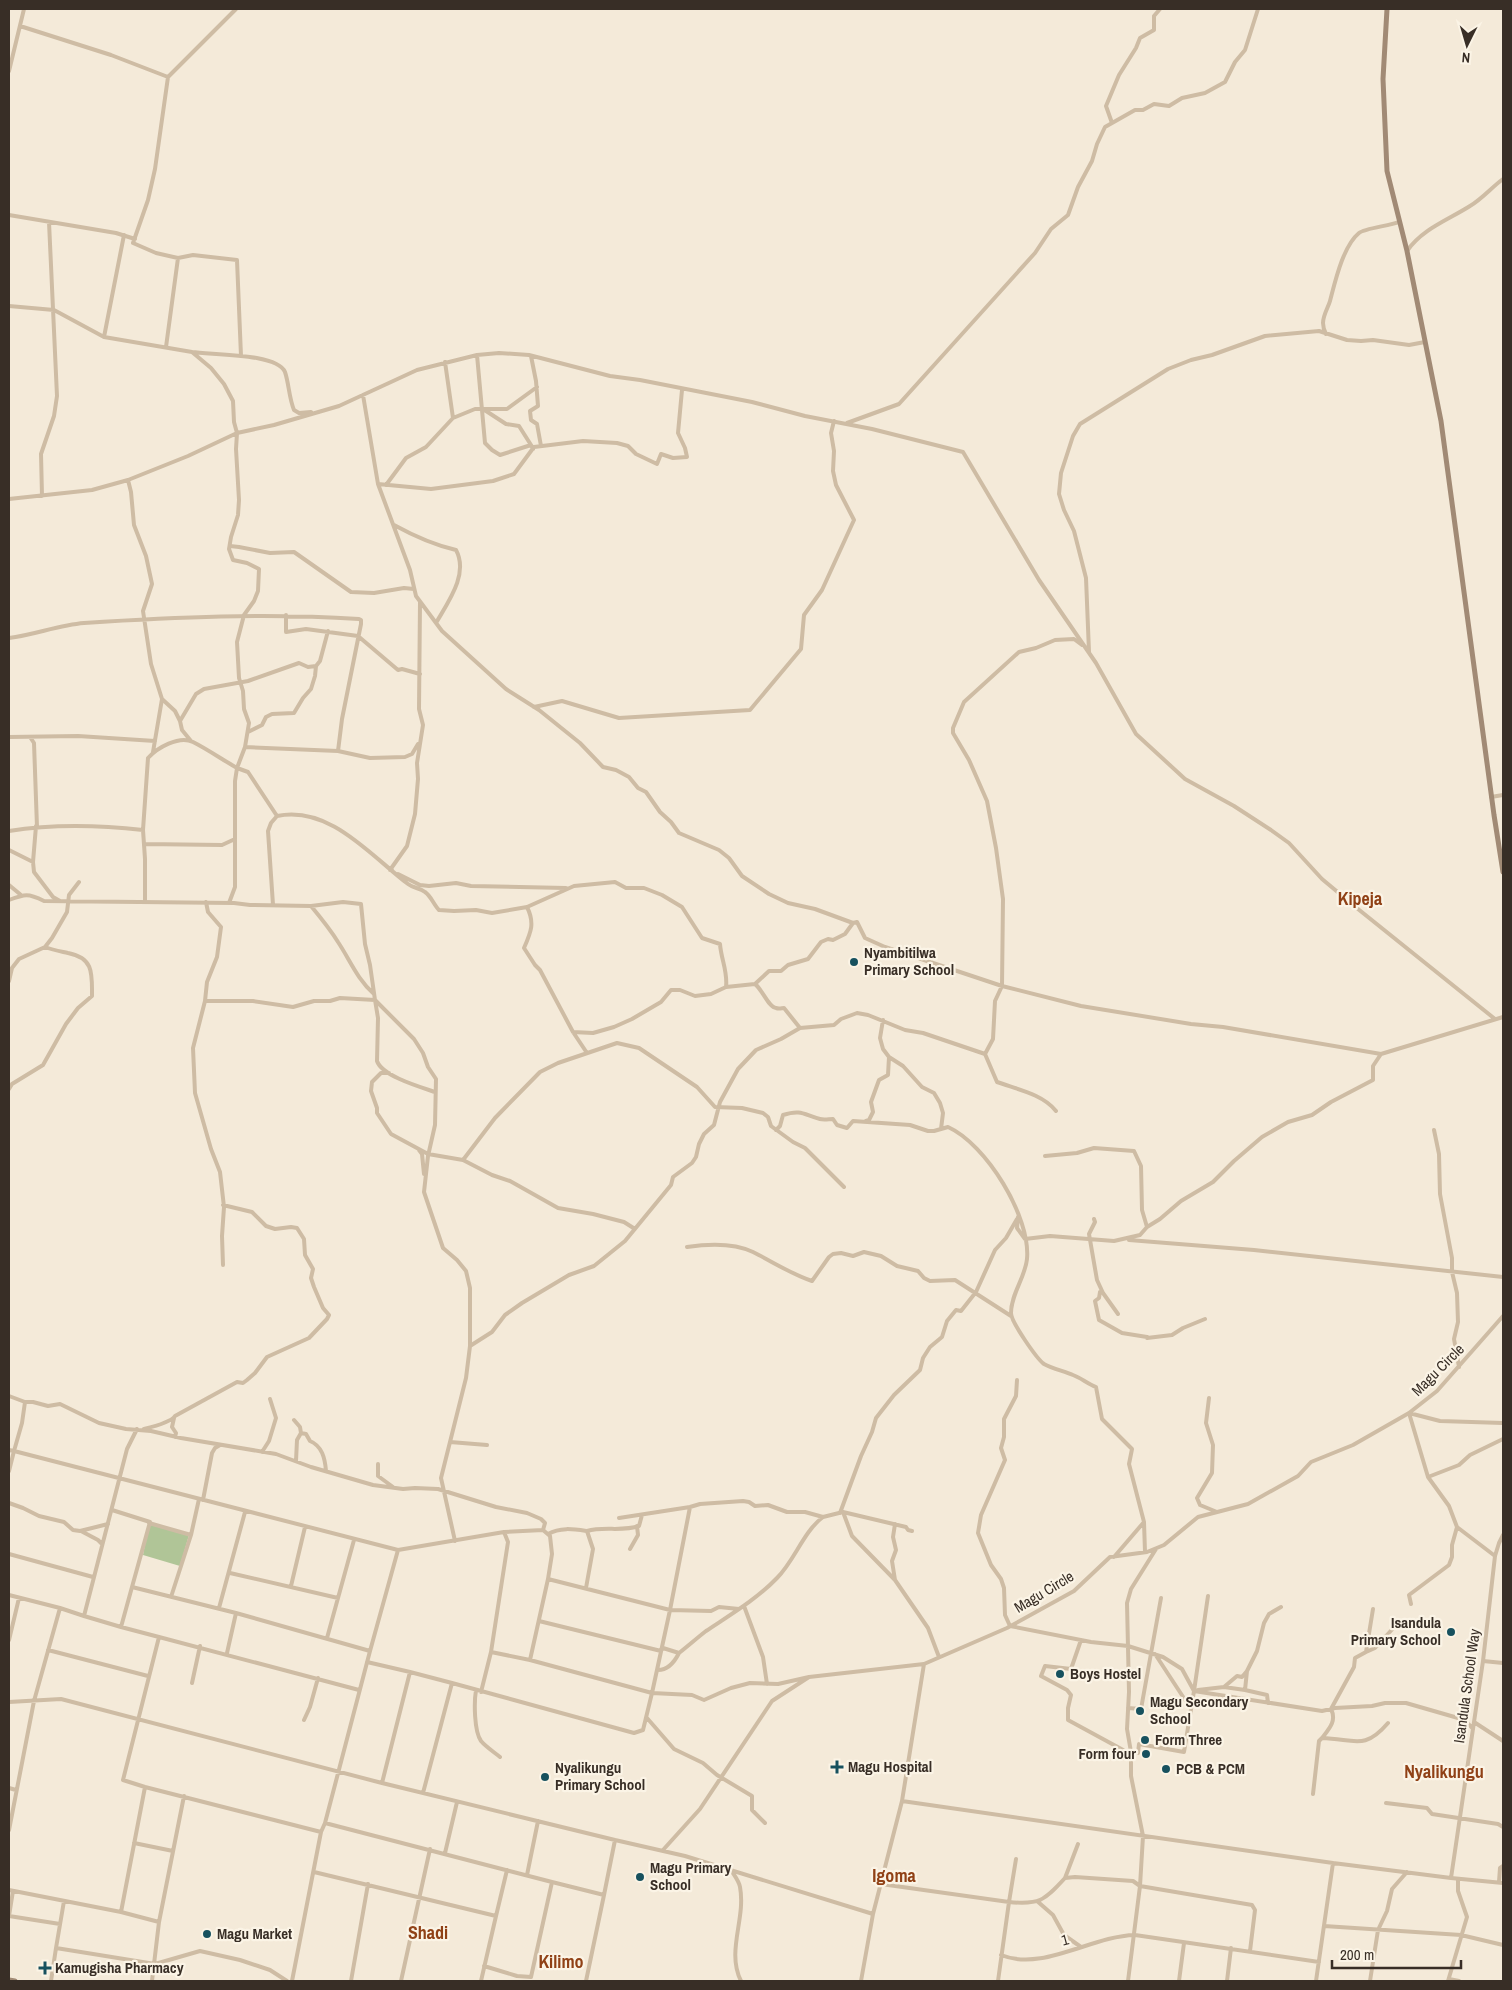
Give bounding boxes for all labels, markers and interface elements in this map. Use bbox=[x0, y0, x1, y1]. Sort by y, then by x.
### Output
north arrow bbox=[1442, 20, 1492, 70]
text: N bbox=[1461, 49, 1471, 67]
district label: Kipeja bbox=[1338, 886, 1383, 911]
place label: Nyambitilwa Primary School bbox=[864, 942, 954, 980]
marker: Nyambitilwa Primary School bbox=[848, 956, 860, 968]
street label: Magu Circle bbox=[1407, 1339, 1469, 1401]
street label: Magu Circle bbox=[1010, 1565, 1078, 1618]
place label: Isandula Primary School bbox=[1351, 1612, 1441, 1650]
marker: Isandula Primary School bbox=[1445, 1626, 1457, 1638]
street label: Isandula School Way bbox=[1448, 1627, 1485, 1744]
place label: Boys Hostel bbox=[1070, 1663, 1141, 1684]
marker: Boys Hostel bbox=[1054, 1668, 1066, 1680]
place label: Magu Secondary School bbox=[1150, 1691, 1249, 1729]
marker: Magu Secondary School bbox=[1134, 1705, 1146, 1717]
place label: Form Three bbox=[1155, 1729, 1222, 1750]
marker: Form Three bbox=[1139, 1734, 1151, 1746]
place label: Form four bbox=[1079, 1743, 1136, 1764]
marker: Form four bbox=[1140, 1748, 1152, 1760]
place label: Magu Hospital bbox=[848, 1756, 932, 1777]
place label: Nyalikungu Primary School bbox=[555, 1757, 645, 1795]
place label: PCB & PCM bbox=[1176, 1758, 1245, 1779]
district label: Nyalikungu bbox=[1404, 1759, 1484, 1784]
marker: Magu Hospital bbox=[830, 1760, 844, 1774]
marker: PCB & PCM bbox=[1160, 1763, 1172, 1775]
marker: Nyalikungu Primary School bbox=[539, 1771, 551, 1783]
place label: Magu Primary School bbox=[650, 1857, 732, 1895]
district label: Igoma bbox=[872, 1863, 917, 1888]
marker: Magu Primary School bbox=[634, 1871, 646, 1883]
district label: Shadi bbox=[408, 1920, 448, 1945]
place label: Magu Market bbox=[217, 1923, 292, 1944]
marker: Magu Market bbox=[201, 1928, 213, 1940]
street label: 1 bbox=[1059, 1928, 1071, 1951]
scale bar bbox=[1332, 1938, 1461, 1970]
text: 200 m bbox=[1340, 1944, 1374, 1965]
district label: Kilimo bbox=[538, 1949, 584, 1974]
place label: Kamugisha Pharmacy bbox=[55, 1957, 184, 1978]
marker: Kamugisha Pharmacy bbox=[39, 1962, 51, 1974]

